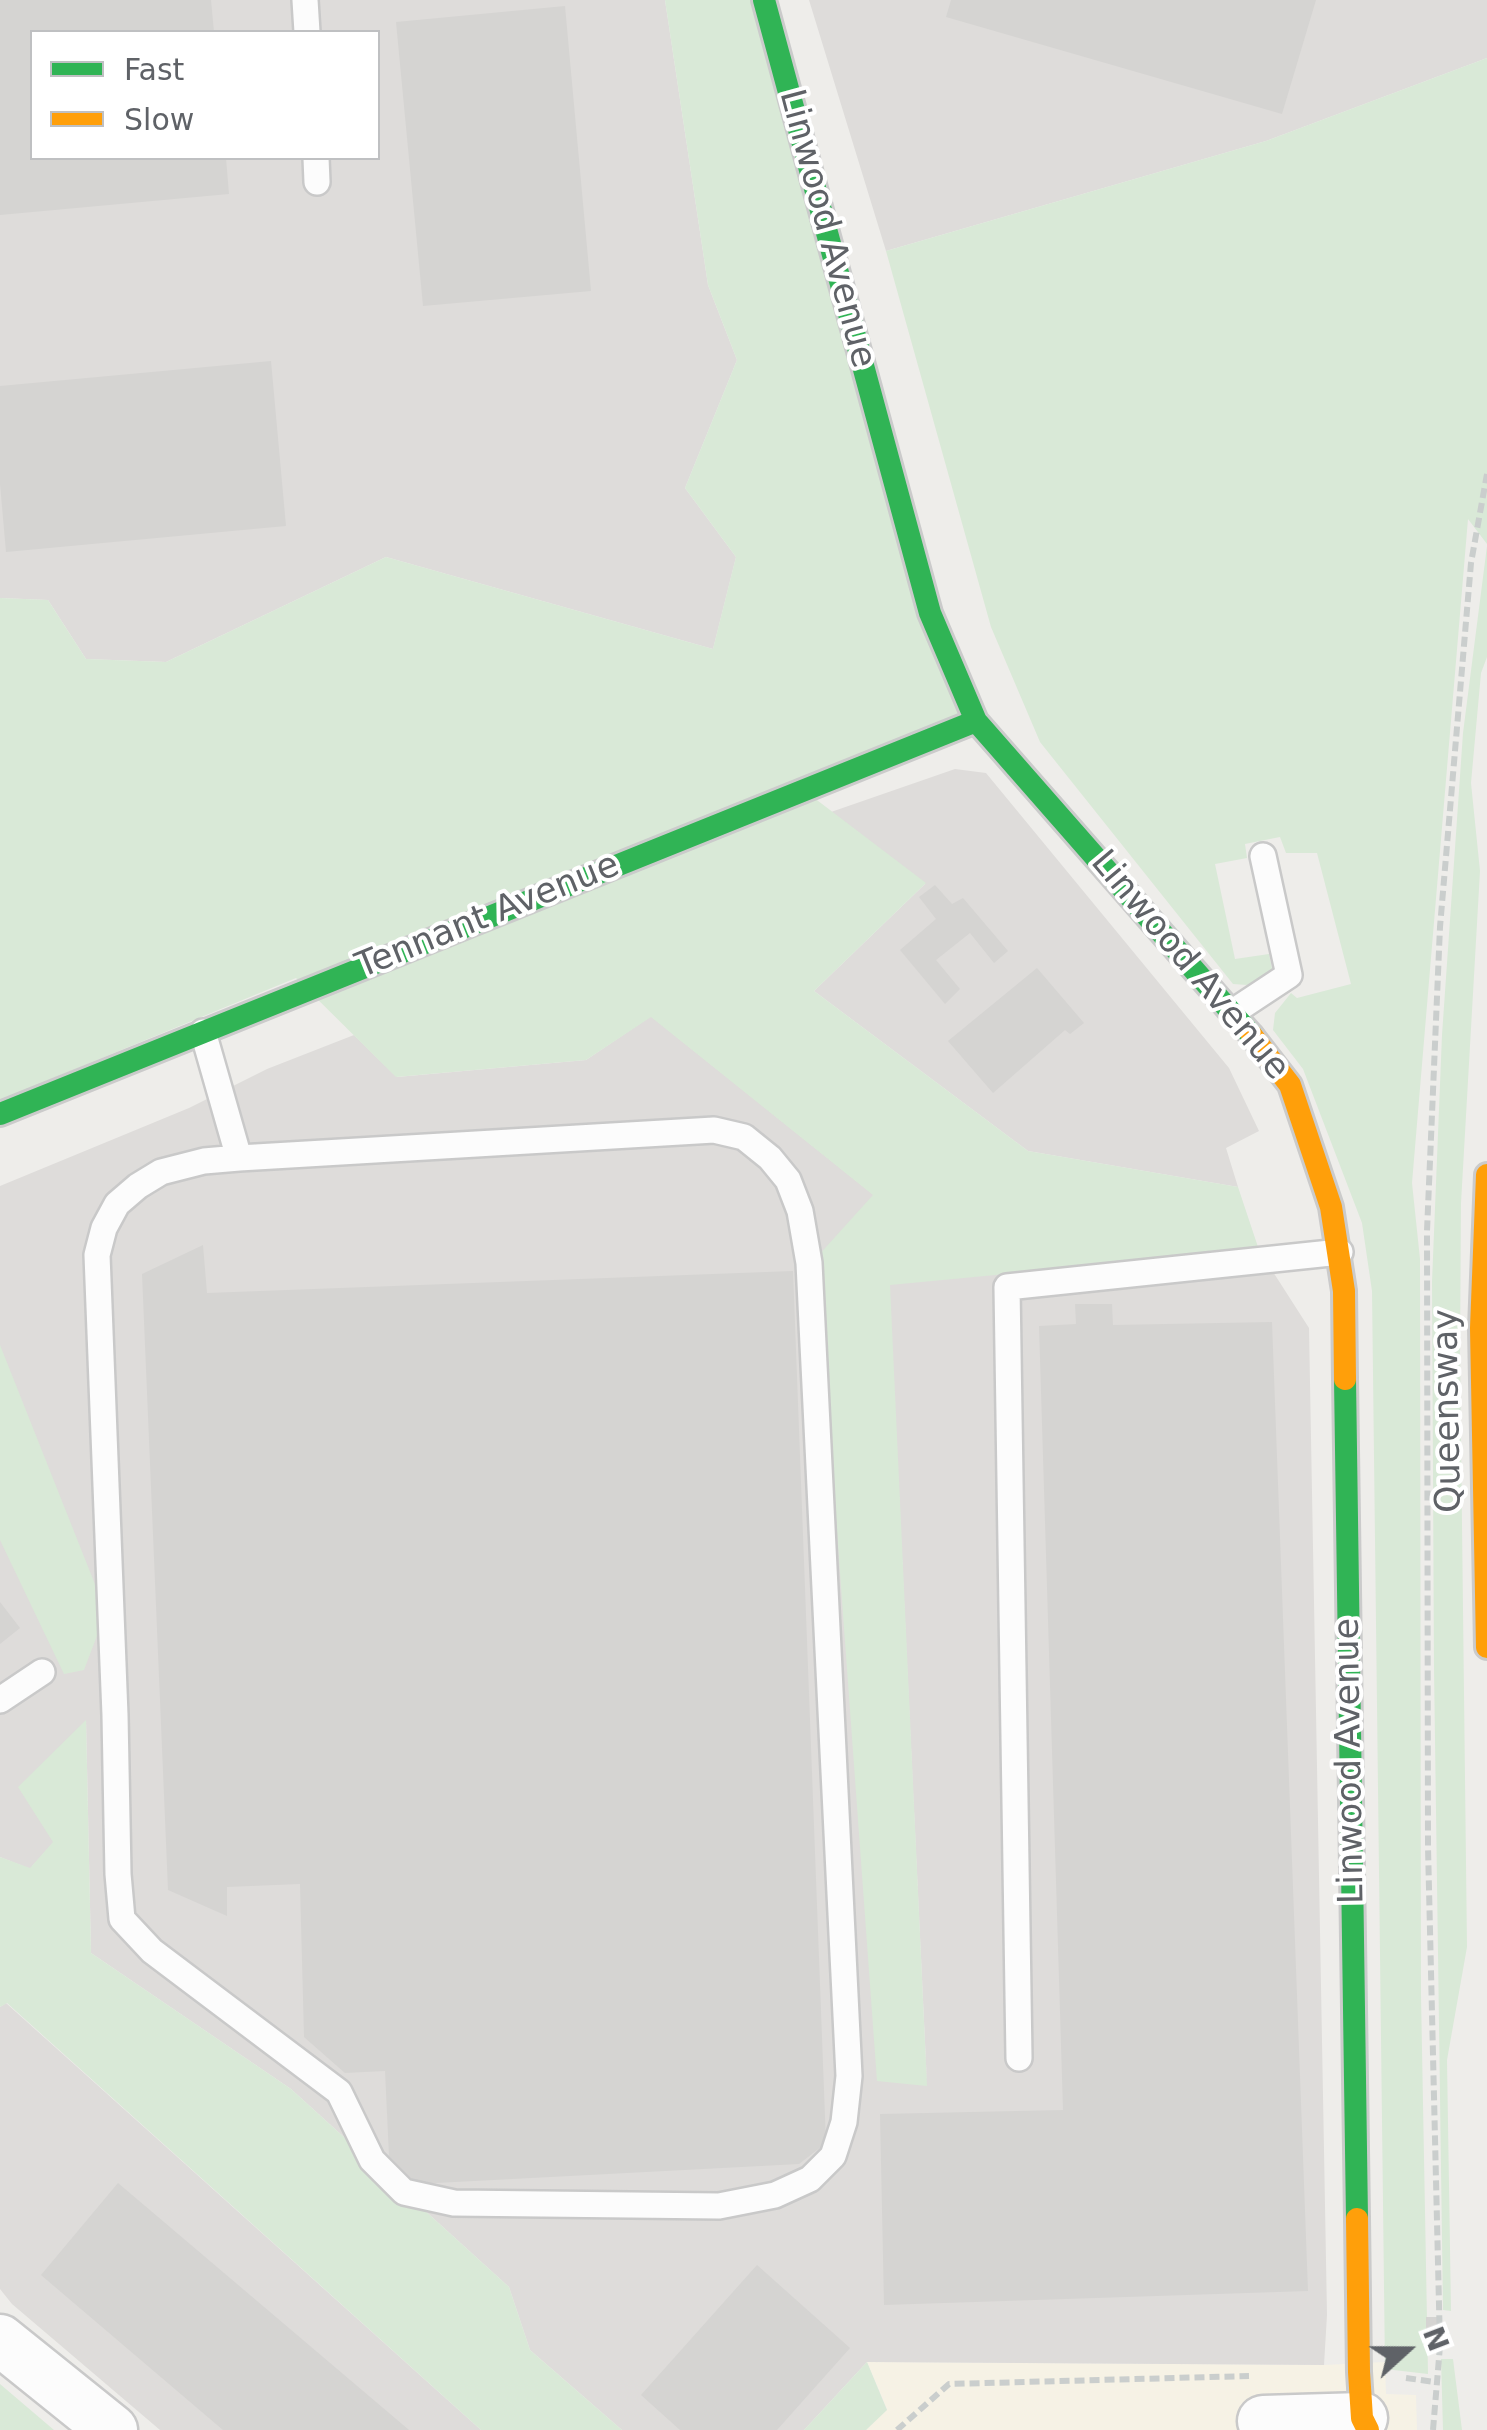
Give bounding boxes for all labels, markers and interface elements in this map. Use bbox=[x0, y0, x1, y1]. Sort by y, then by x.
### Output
legend bbox=[30, 30, 380, 160]
text: Fast bbox=[124, 52, 184, 87]
street label: Linwood Avenue bbox=[769, 85, 883, 373]
text: Slow bbox=[124, 102, 194, 137]
street label: Linwood Avenue bbox=[1081, 843, 1297, 1089]
street label: Tennant Avenue bbox=[350, 845, 626, 989]
street label: Queensway bbox=[1426, 1309, 1472, 1513]
street label: Linwood Avenue bbox=[1328, 1618, 1374, 1904]
north arrow bbox=[1357, 2300, 1457, 2400]
text: N bbox=[1416, 2322, 1455, 2356]

